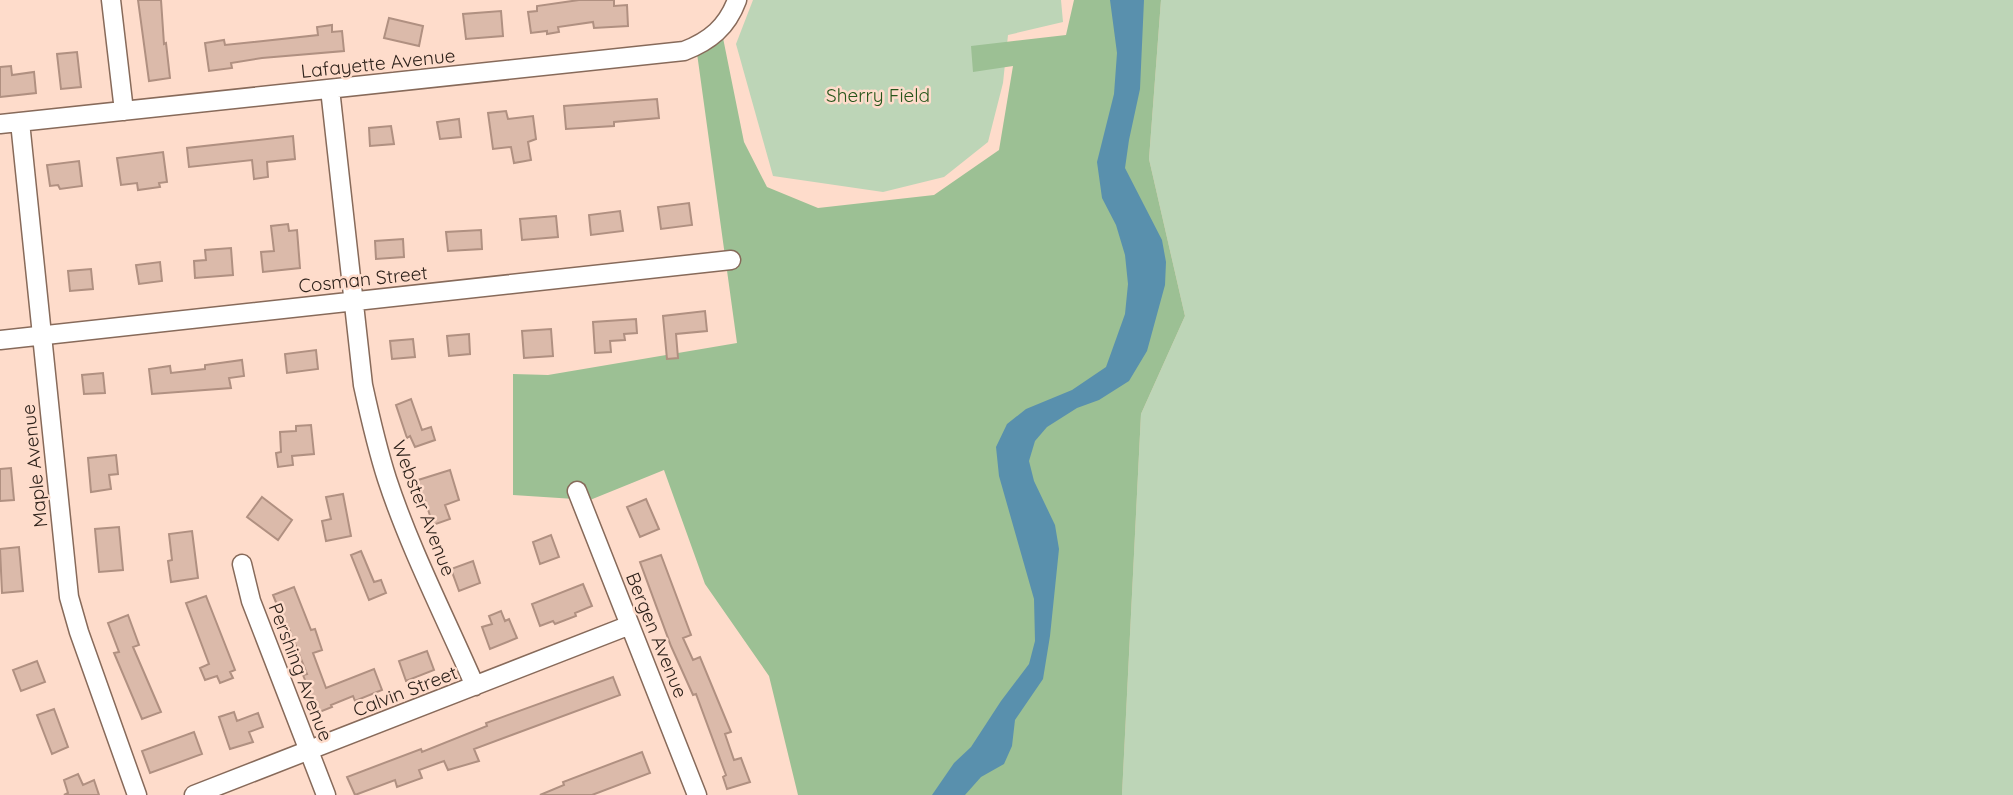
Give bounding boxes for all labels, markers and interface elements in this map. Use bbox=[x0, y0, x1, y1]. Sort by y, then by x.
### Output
street label: Lafayette Avenue bbox=[300, 43, 456, 83]
park label: Sherry Field bbox=[826, 83, 930, 107]
street label: Cosman Street bbox=[297, 260, 429, 298]
street label: Maple Avenue bbox=[16, 403, 52, 529]
street label: Webster Avenue bbox=[387, 437, 461, 579]
street label: Bergen Avenue bbox=[621, 569, 693, 701]
street label: Pershing Avenue bbox=[264, 600, 338, 744]
street label: Calvin Street bbox=[349, 660, 461, 722]

